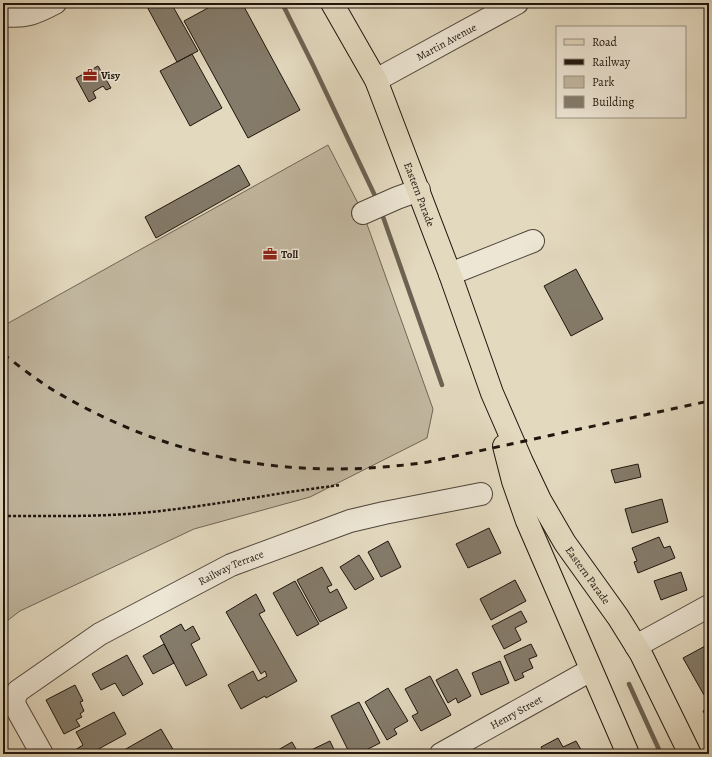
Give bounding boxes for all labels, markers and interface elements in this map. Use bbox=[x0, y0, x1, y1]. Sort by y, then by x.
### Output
street label: Martin Avenue bbox=[413, 19, 479, 64]
legend bbox=[556, 26, 686, 118]
text: Road bbox=[592, 34, 618, 50]
text: Railway bbox=[592, 54, 631, 70]
office icon: Visy bbox=[82, 67, 98, 83]
place label: Visy bbox=[100, 68, 121, 83]
text: Park bbox=[592, 74, 615, 90]
text: Building bbox=[592, 94, 634, 110]
street label: Eastern Parade bbox=[400, 160, 439, 229]
office icon: Toll bbox=[262, 246, 278, 262]
place label: Toll bbox=[281, 247, 298, 262]
street label: Eastern Parade bbox=[562, 543, 614, 607]
street label: Railway Terrace bbox=[196, 546, 266, 588]
street label: Henry Street bbox=[487, 691, 545, 733]

